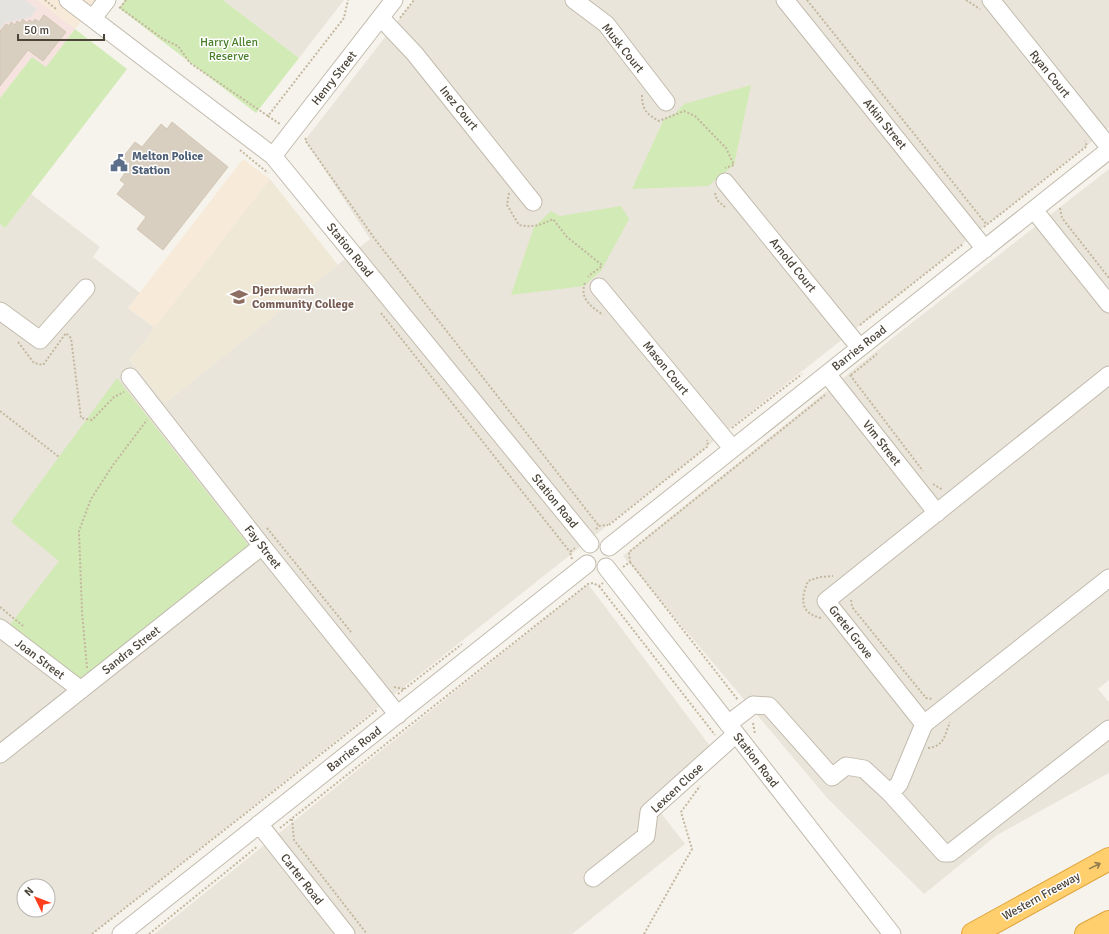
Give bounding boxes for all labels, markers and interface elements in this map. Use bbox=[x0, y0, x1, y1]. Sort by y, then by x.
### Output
scale bar bbox=[18, 16, 104, 42]
street label: Musk Court bbox=[598, 21, 647, 76]
text: 50 m bbox=[24, 23, 49, 38]
park label: Harry Allen Reserve bbox=[200, 35, 258, 64]
street label: Henry Street bbox=[309, 48, 360, 108]
street label: Ryan Court bbox=[1026, 48, 1073, 101]
street label: Inez Court bbox=[436, 83, 481, 134]
street label: Atkin Street bbox=[860, 96, 910, 153]
place label: Melton Police Station bbox=[132, 149, 203, 178]
public building icon: Melton Police Station bbox=[109, 153, 129, 173]
street label: Station Road bbox=[323, 220, 376, 280]
street label: Arnold Court bbox=[766, 235, 819, 296]
place label: Djerriwarrh Community College bbox=[252, 283, 354, 312]
school or university icon: Djerriwarrh Community College bbox=[229, 287, 249, 307]
street label: Barries Road bbox=[829, 322, 890, 374]
street label: Mason Court bbox=[639, 338, 692, 398]
street label: Vim Street bbox=[859, 418, 904, 469]
street label: Station Road bbox=[528, 471, 581, 531]
street label: Fay Street bbox=[241, 522, 284, 572]
street label: Gretel Grove bbox=[825, 603, 876, 662]
street label: Sandra Street bbox=[99, 623, 163, 678]
street label: Joan Street bbox=[12, 636, 67, 683]
street label: Barries Road bbox=[324, 723, 385, 775]
street label: Station Road bbox=[730, 730, 782, 791]
street label: Lexcen Close bbox=[648, 760, 707, 816]
street label: Carter Road bbox=[277, 851, 326, 908]
one-way arrow bbox=[1089, 862, 1101, 869]
street label: Western Freeway bbox=[1000, 869, 1083, 924]
north arrow bbox=[16, 878, 56, 918]
text: N bbox=[22, 884, 36, 899]

